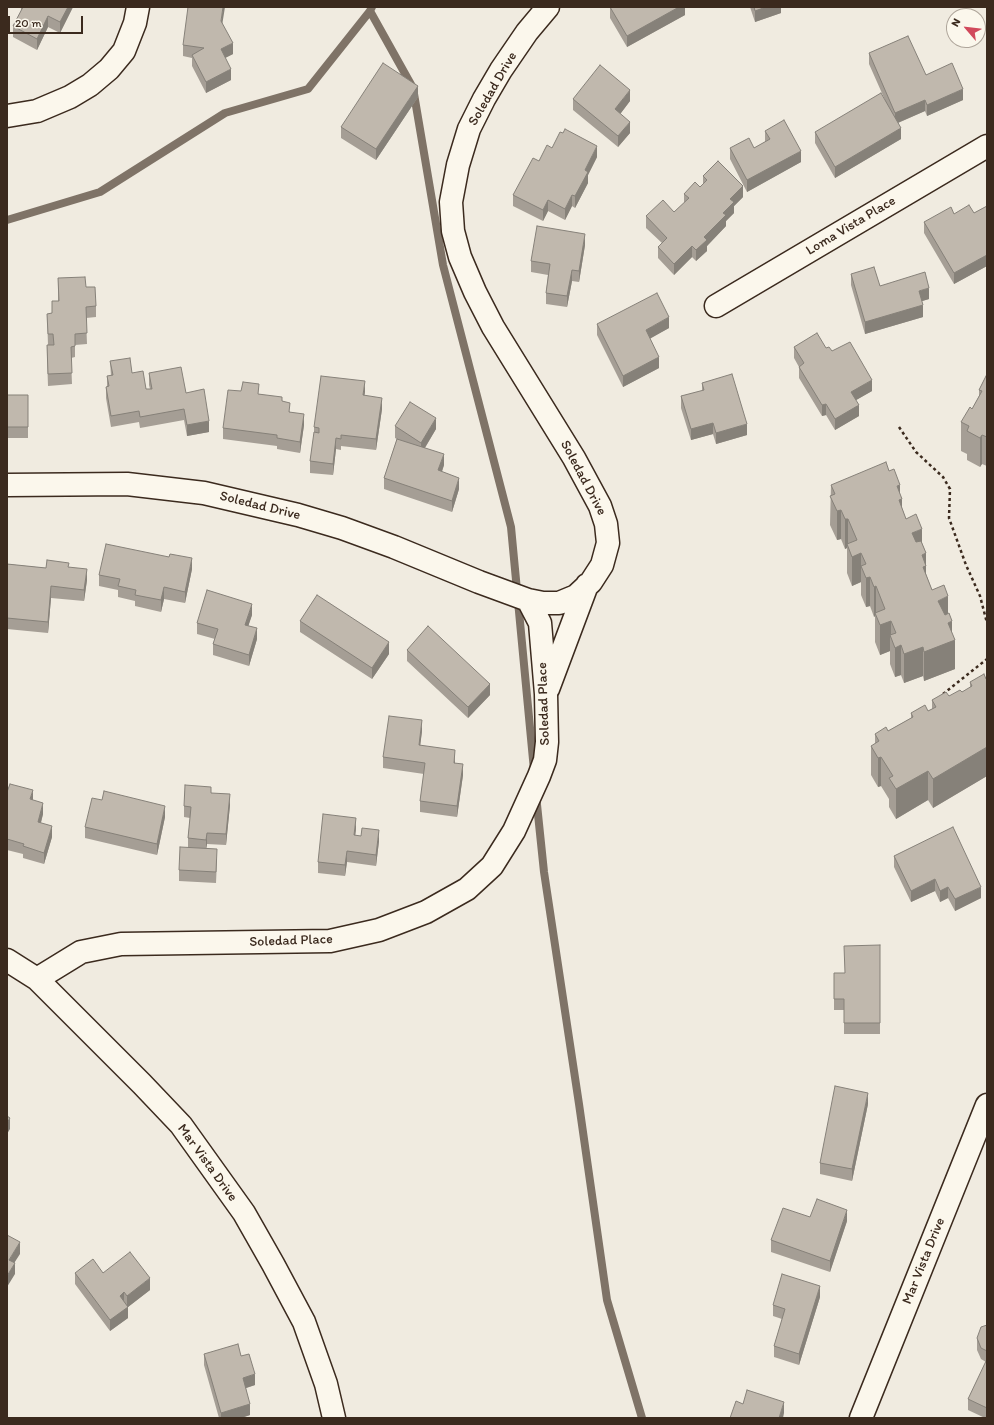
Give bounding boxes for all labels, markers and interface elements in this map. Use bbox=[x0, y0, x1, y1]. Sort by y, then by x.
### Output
scale bar bbox=[10, 8, 85, 34]
north arrow bbox=[946, 8, 986, 48]
text: 20 m bbox=[15, 16, 42, 30]
text: N bbox=[948, 16, 963, 29]
street label: Soledad Drive bbox=[465, 49, 521, 129]
street label: Loma Vista Place bbox=[803, 193, 899, 259]
street label: Soledad Drive bbox=[556, 438, 610, 518]
street label: Soledad Drive bbox=[218, 488, 302, 524]
street label: Soledad Place bbox=[534, 662, 554, 746]
street label: Soledad Place bbox=[249, 931, 333, 951]
street label: Mar Vista Drive bbox=[173, 1121, 241, 1205]
street label: Mar Vista Drive bbox=[899, 1215, 949, 1307]

